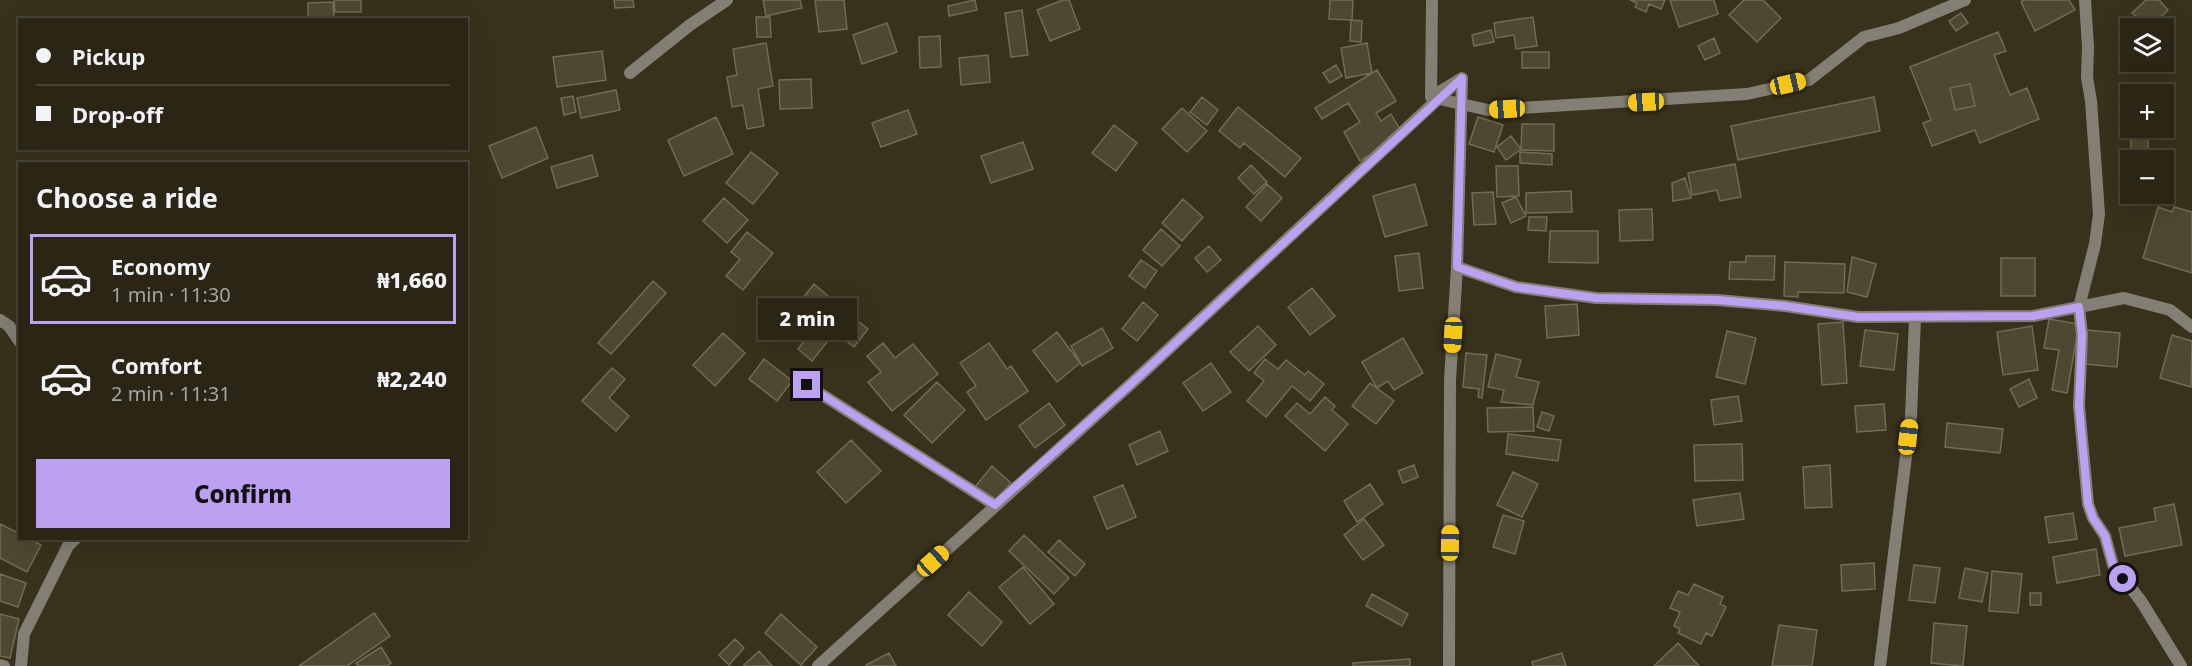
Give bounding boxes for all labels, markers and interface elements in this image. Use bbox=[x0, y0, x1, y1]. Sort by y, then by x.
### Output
map controls bbox=[2120, 18, 2174, 204]
button: layers bbox=[2120, 18, 2174, 72]
text: Pickup bbox=[72, 41, 145, 71]
car bbox=[1768, 71, 1808, 97]
button: + bbox=[2120, 84, 2174, 138]
car bbox=[1628, 92, 1664, 112]
text: Drop-off bbox=[72, 99, 163, 129]
car bbox=[1489, 99, 1525, 119]
button: − bbox=[2120, 150, 2174, 204]
text: Choose a ride bbox=[36, 179, 218, 216]
text: Economy bbox=[111, 251, 210, 281]
icon: car bbox=[39, 252, 93, 306]
text: ₦1,660 bbox=[377, 264, 447, 294]
text: 1 min · 11:30 bbox=[111, 281, 231, 308]
callout: 2 min bbox=[758, 298, 856, 340]
text: 2 min bbox=[780, 305, 835, 332]
car bbox=[1443, 317, 1463, 353]
text: Comfort bbox=[111, 350, 202, 380]
icon: car bbox=[39, 351, 93, 405]
text: ₦2,240 bbox=[377, 363, 447, 393]
route end bbox=[793, 371, 820, 398]
text: 2 min · 11:31 bbox=[111, 380, 231, 407]
car bbox=[1897, 418, 1919, 456]
button: Confirm bbox=[36, 459, 450, 528]
car bbox=[1441, 525, 1459, 561]
car bbox=[914, 542, 952, 580]
route start bbox=[2109, 565, 2136, 592]

